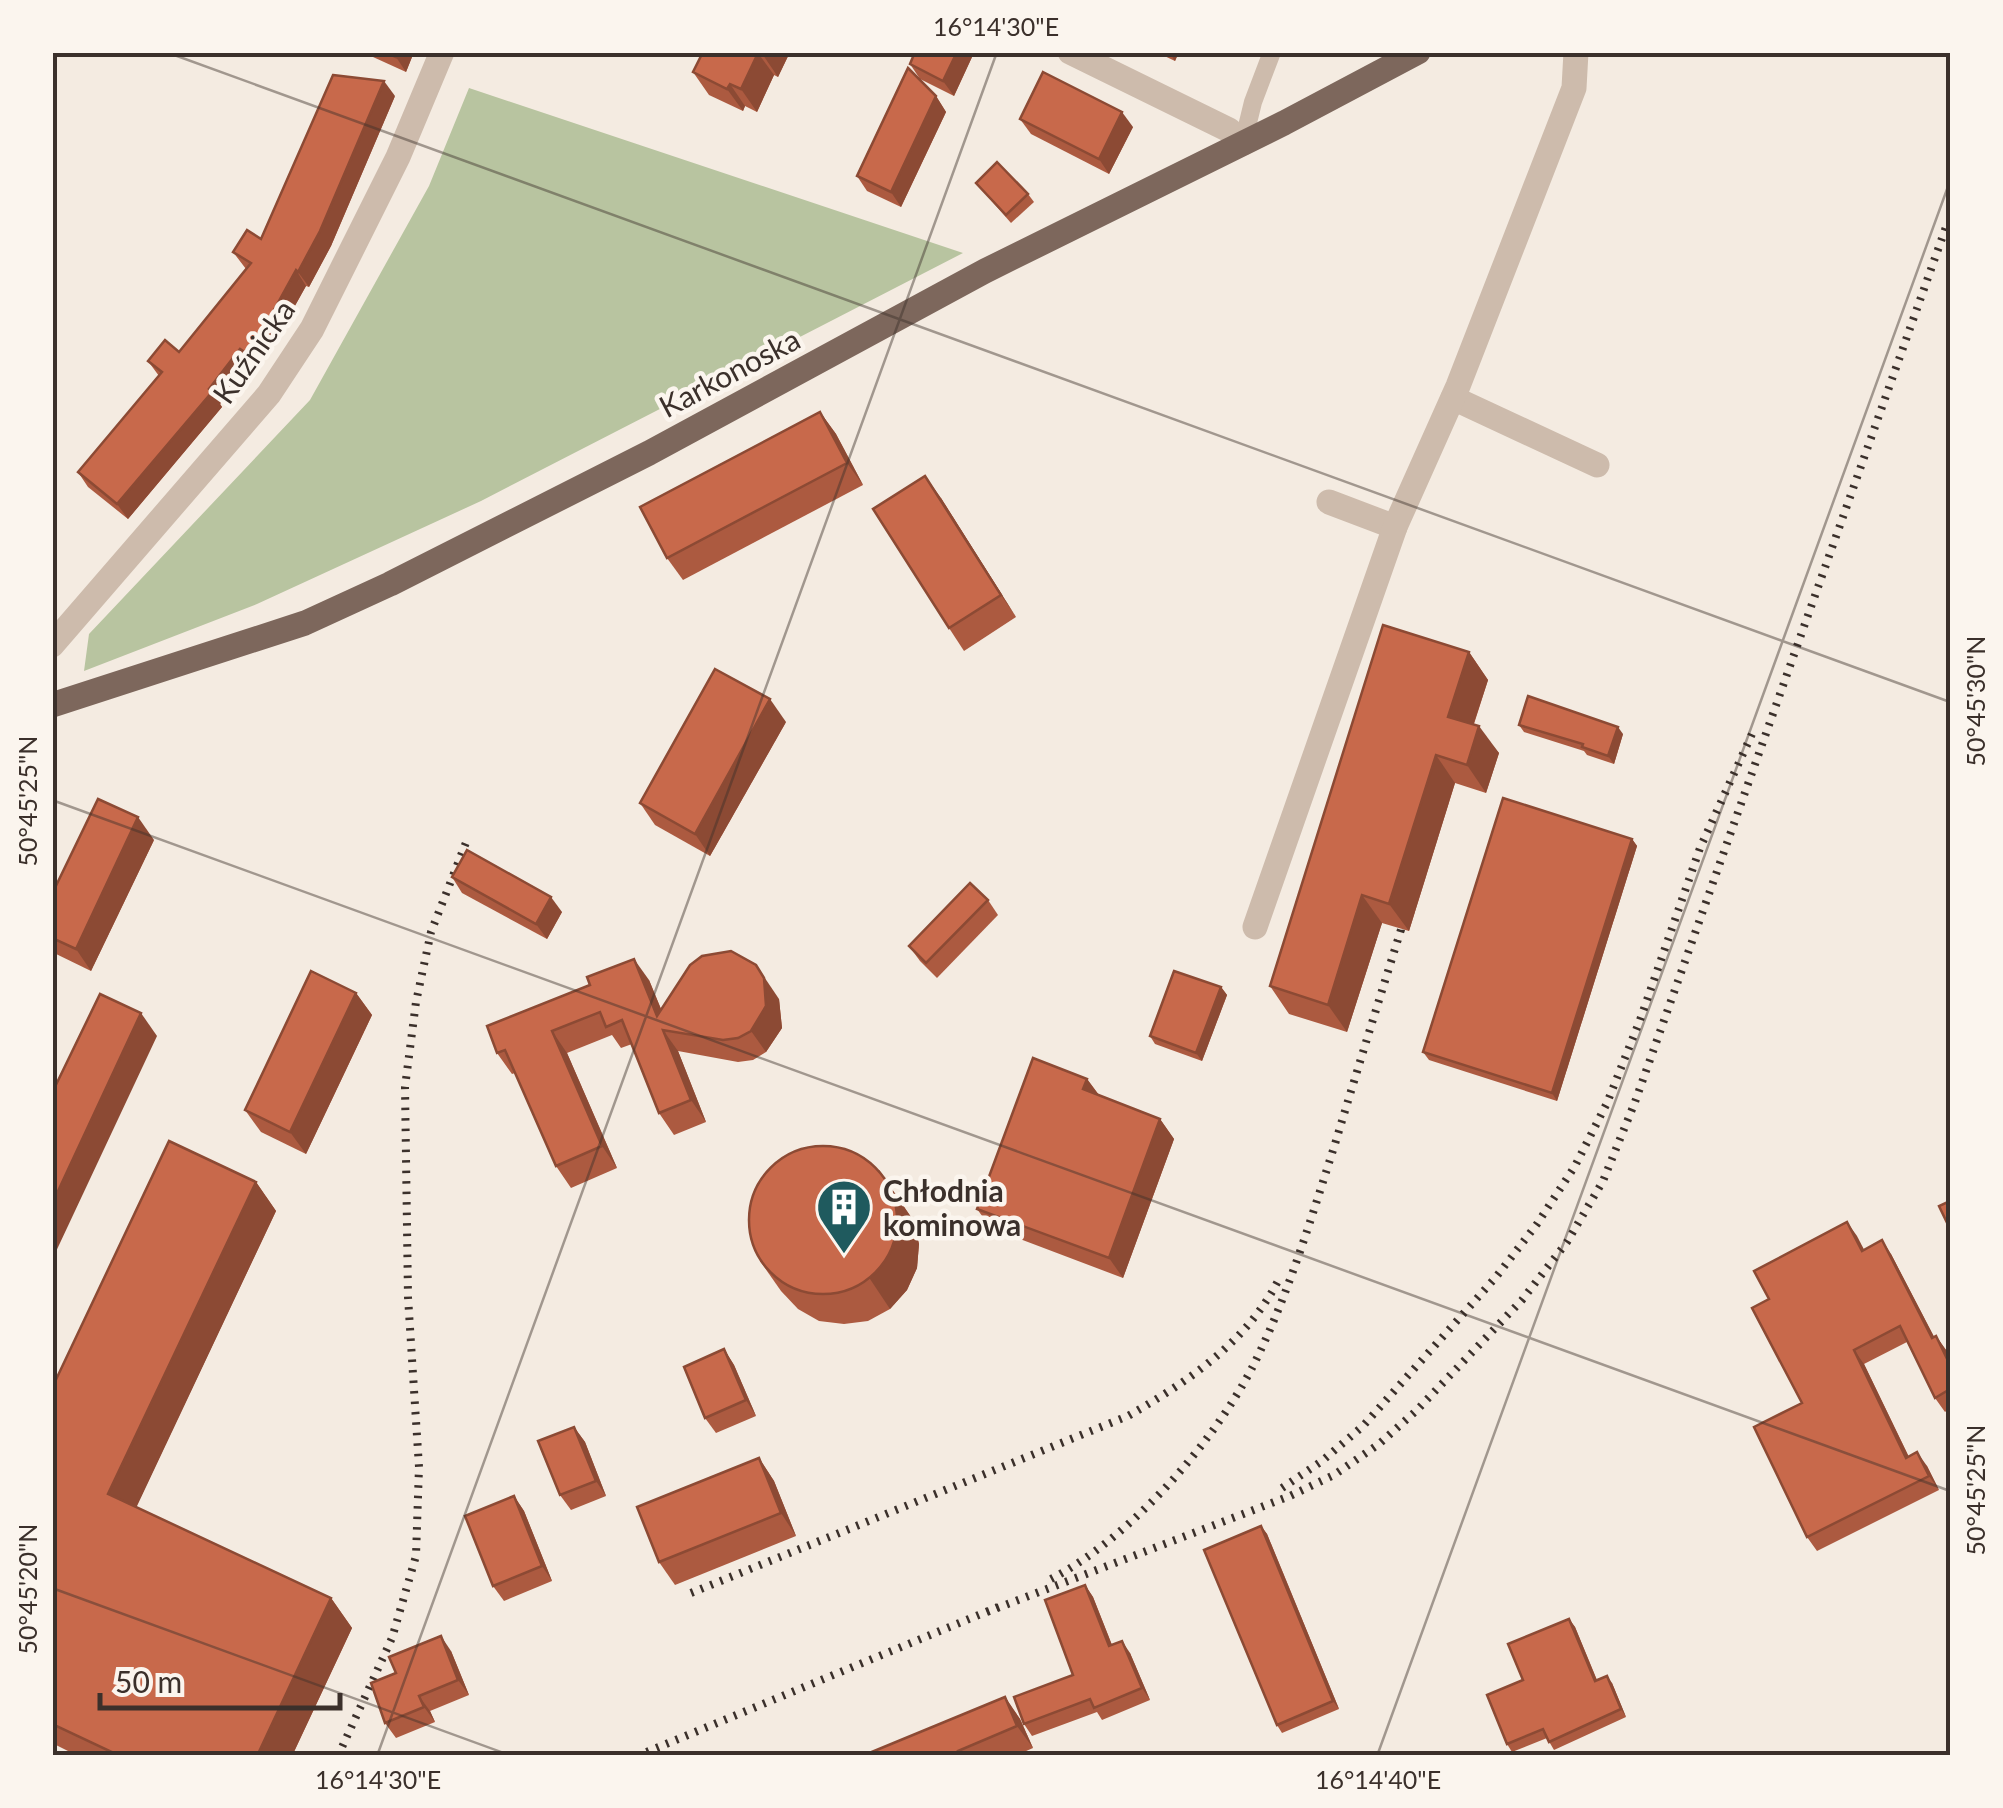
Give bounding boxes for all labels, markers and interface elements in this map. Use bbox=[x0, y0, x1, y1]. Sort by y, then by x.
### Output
text: 16°14'30"E bbox=[933, 11, 1059, 41]
street label: Kuźnicka bbox=[204, 292, 302, 410]
street label: Karkonoska bbox=[653, 320, 805, 424]
text: 50°45'30"N bbox=[1960, 636, 1990, 766]
text: 50°45'25"N bbox=[12, 736, 42, 866]
place label: Chłodnia kominowa bbox=[883, 1172, 1021, 1242]
building icon: Chłodnia kominowa bbox=[814, 1177, 874, 1256]
text: 50°45'25"N bbox=[1960, 1425, 1990, 1555]
text: 50°45'20"N bbox=[12, 1524, 42, 1654]
scale bar bbox=[100, 1648, 340, 1710]
text: 50 m bbox=[115, 1663, 182, 1699]
text: 16°14'30"E bbox=[315, 1764, 441, 1794]
text: 16°14'40"E bbox=[1315, 1764, 1441, 1794]

